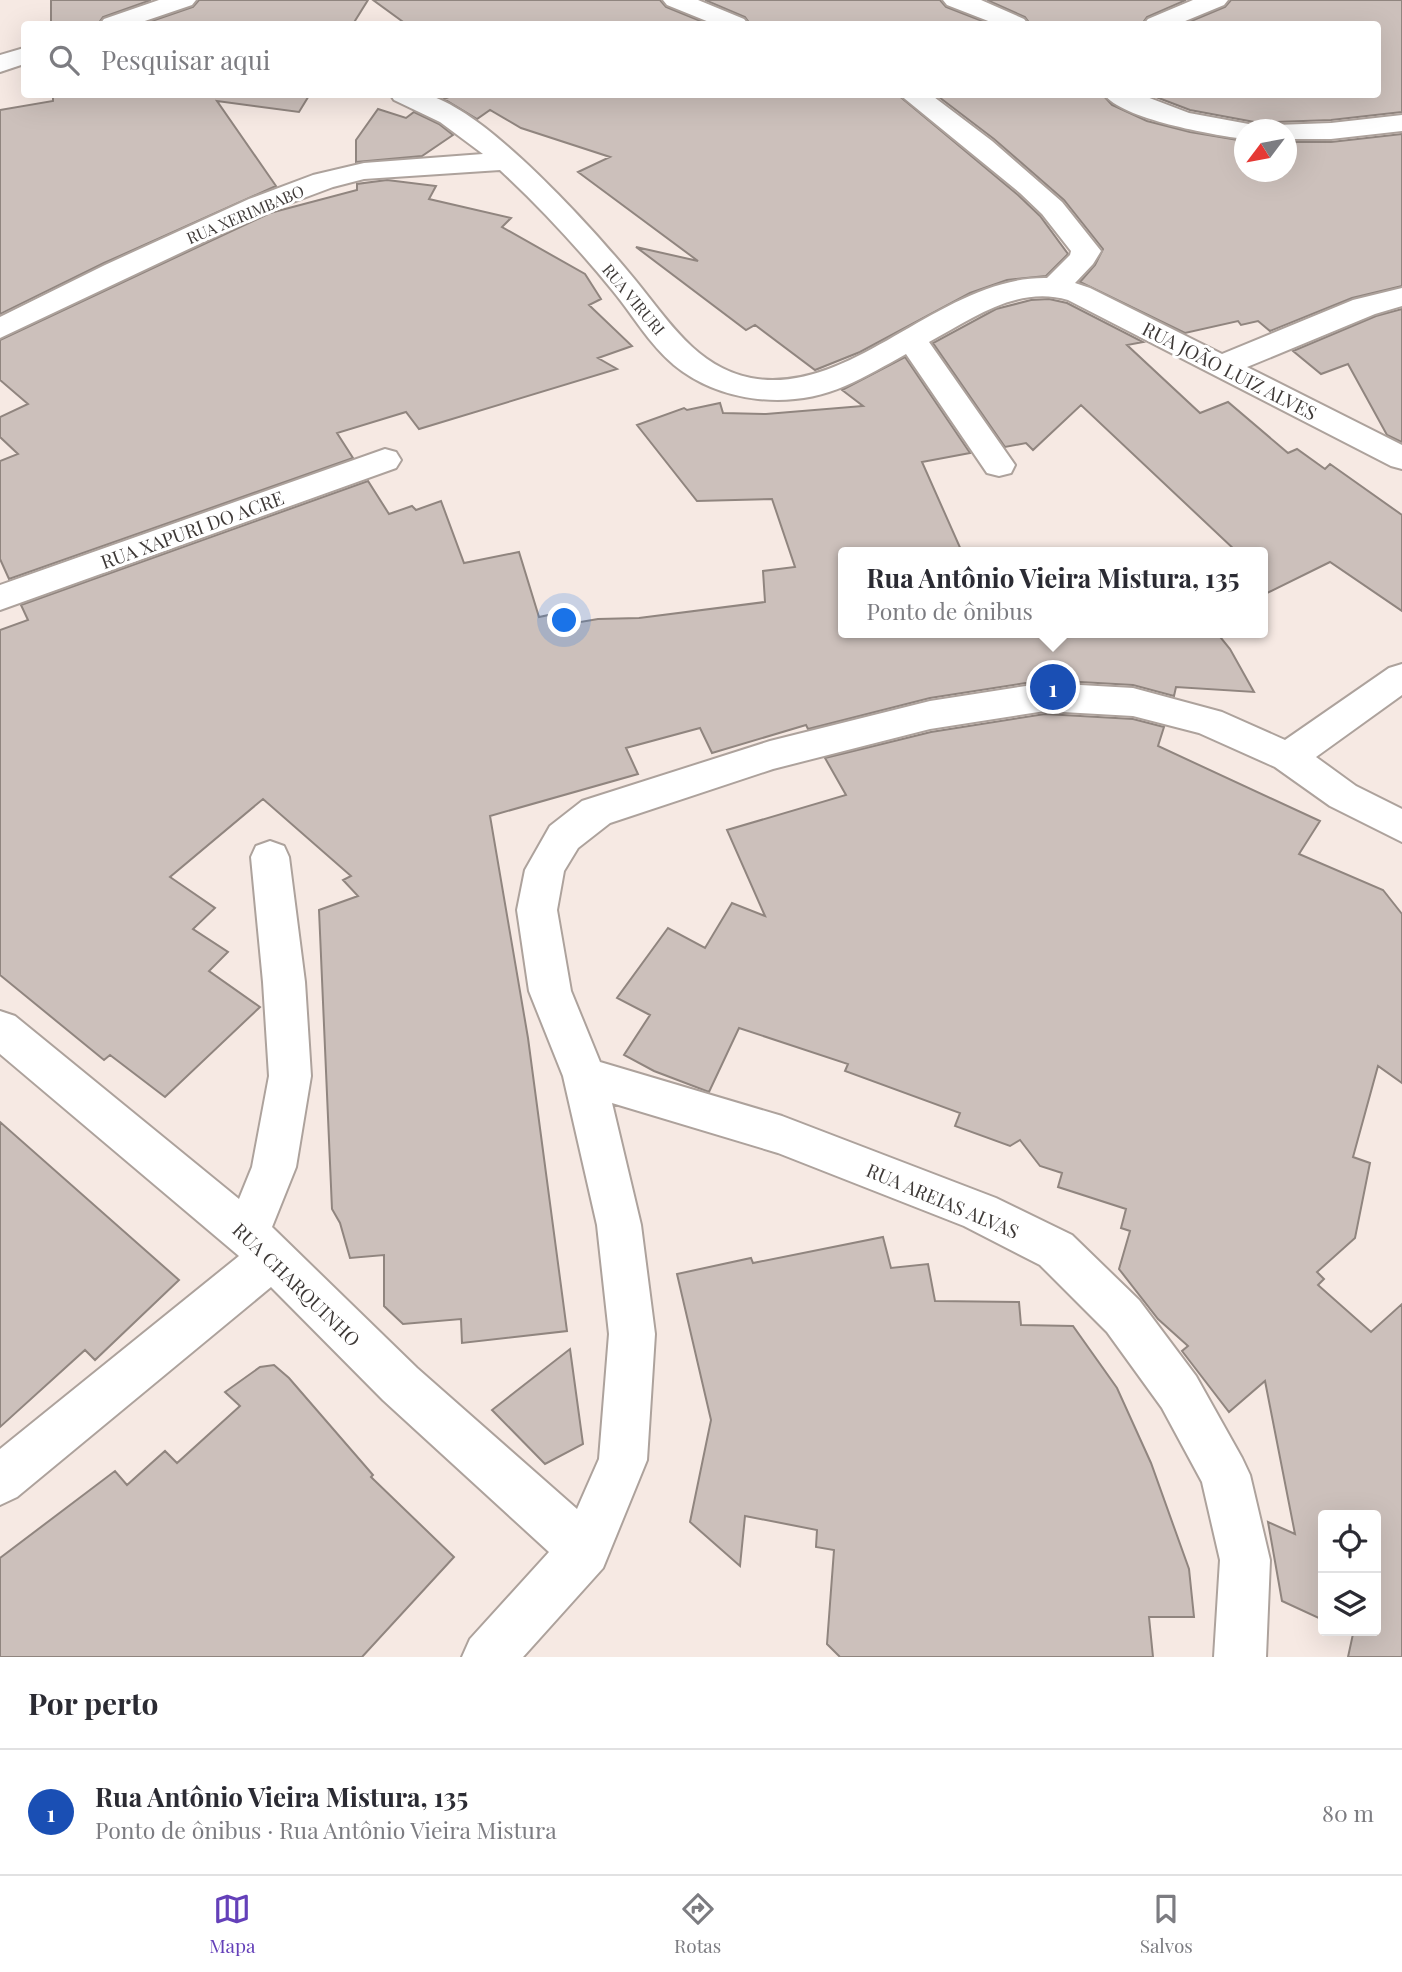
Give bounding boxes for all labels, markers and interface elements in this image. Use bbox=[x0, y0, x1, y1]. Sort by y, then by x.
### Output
search box bbox=[21, 21, 1381, 98]
icon: search bbox=[45, 41, 83, 79]
text: Pesquisar aqui bbox=[101, 42, 270, 77]
north arrow bbox=[1234, 119, 1297, 182]
street label: RUA XERIMBABO bbox=[183, 180, 307, 248]
street label: RUA VIRURI bbox=[598, 259, 670, 339]
street label: RUA JOÃO LUIZ ALVES bbox=[1138, 315, 1322, 425]
street label: RUA XAPURI DO ACRE bbox=[97, 484, 287, 574]
popup bbox=[838, 547, 1268, 638]
text: Rua Antônio Vieira Mistura, 135 bbox=[866, 560, 1240, 595]
text: Ponto de ônibus bbox=[866, 595, 1033, 626]
your location bbox=[547, 603, 581, 637]
pin: 1 bbox=[1030, 661, 1076, 713]
street label: RUA AREIAS ALVAS bbox=[863, 1156, 1023, 1244]
street label: RUA CHARQUINHO bbox=[228, 1216, 366, 1352]
map controls bbox=[1318, 1510, 1381, 1636]
button: locate bbox=[1318, 1510, 1381, 1573]
button: layers bbox=[1318, 1573, 1381, 1636]
text: Por perto bbox=[28, 1683, 158, 1723]
text: Rua Antônio Vieira Mistura, 135 bbox=[95, 1779, 468, 1814]
text: 1 bbox=[47, 1797, 55, 1828]
text: 80 m bbox=[1322, 1797, 1374, 1828]
text: Ponto de ônibus · Rua Antônio Vieira Mistura bbox=[95, 1814, 557, 1845]
tab: Mapa bbox=[209, 1890, 256, 1958]
tab: Rotas bbox=[674, 1890, 721, 1958]
tab: Salvos bbox=[1140, 1890, 1193, 1958]

